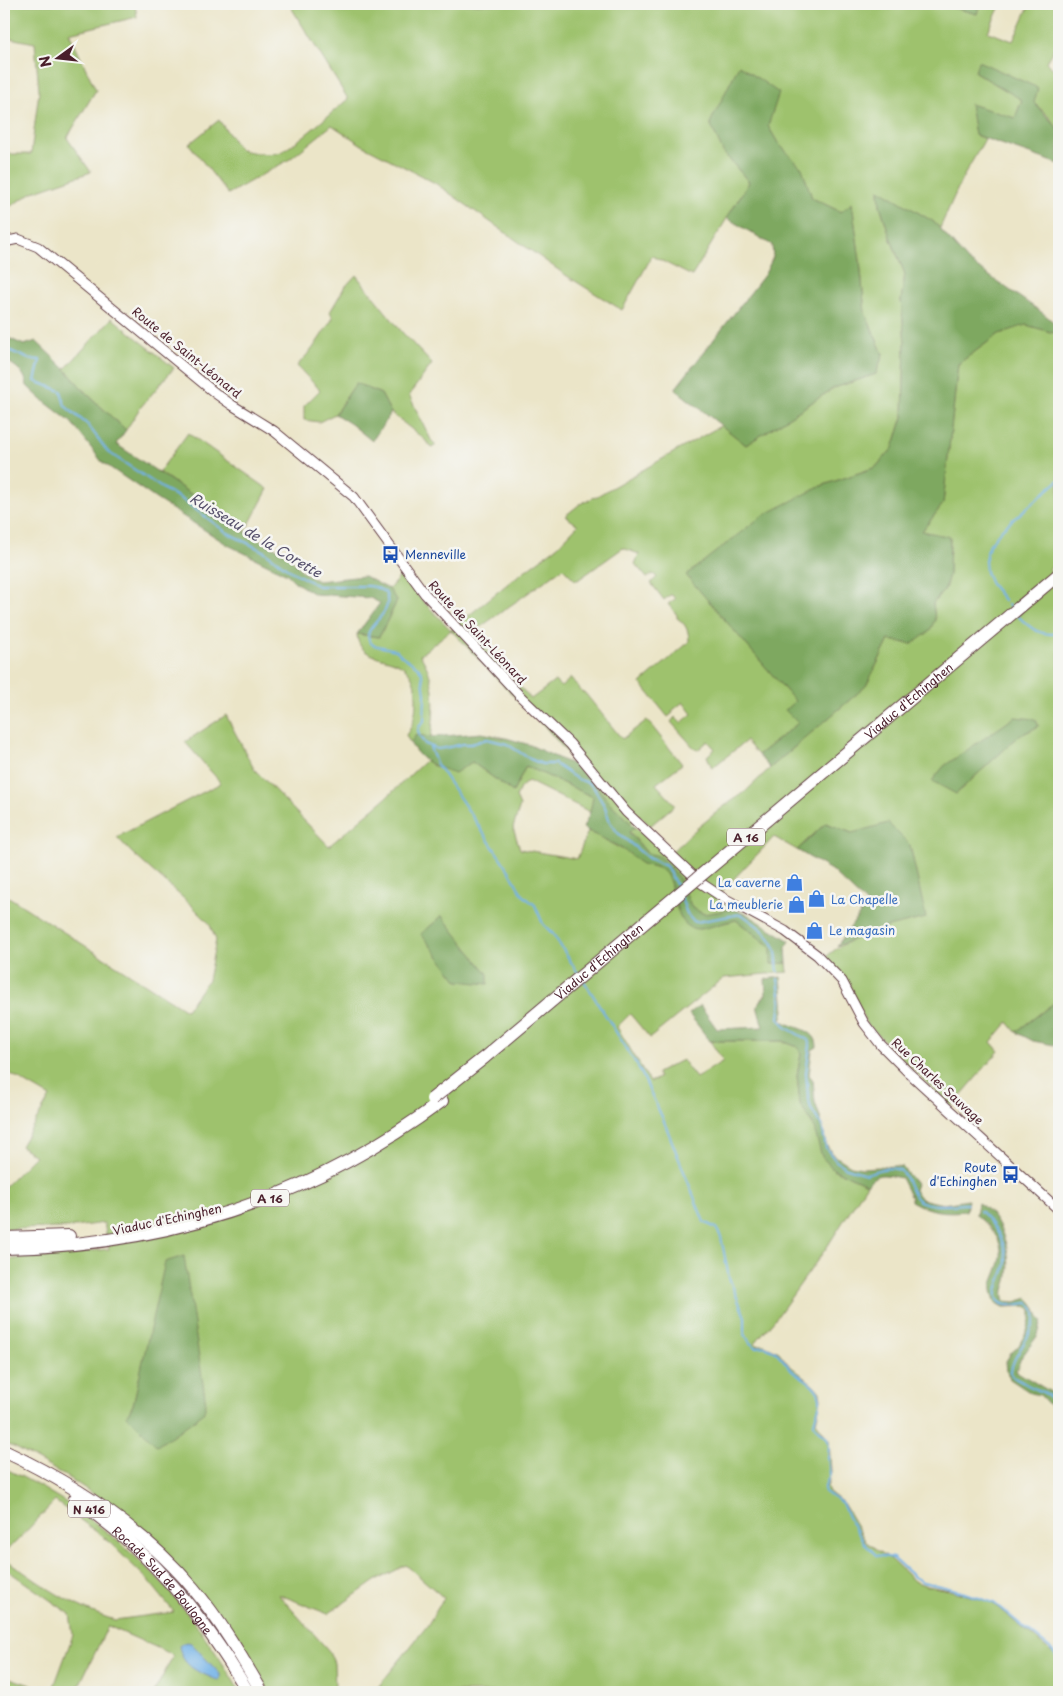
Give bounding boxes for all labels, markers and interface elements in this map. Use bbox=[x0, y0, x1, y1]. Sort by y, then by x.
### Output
north arrow bbox=[32, 32, 82, 82]
text: N bbox=[33, 53, 57, 70]
street label: Route de Saint-Léonard bbox=[128, 302, 246, 402]
water label: Ruisseau de la Corette bbox=[186, 487, 327, 584]
bus stop icon: Menneville bbox=[381, 544, 401, 564]
place label: Menneville bbox=[405, 545, 467, 563]
street label: Route de Saint-Léonard bbox=[425, 576, 532, 688]
street label: Viaduc d'Echinghen bbox=[860, 658, 957, 743]
road number: A 16 bbox=[727, 829, 765, 846]
shop icon: La caverne bbox=[785, 872, 805, 892]
place label: La caverne bbox=[718, 873, 781, 891]
shop icon: La Chapelle bbox=[807, 889, 827, 909]
place label: La Chapelle bbox=[831, 890, 898, 908]
shop icon: La meublerie bbox=[787, 894, 807, 914]
place label: La meublerie bbox=[709, 895, 783, 913]
street label: Viaduc d'Echinghen bbox=[550, 919, 647, 1004]
shop icon: Le magasin bbox=[805, 920, 825, 940]
place label: Le magasin bbox=[829, 921, 895, 939]
street label: Rue Charles Sauvage bbox=[888, 1033, 988, 1129]
place label: Route d'Echinghen bbox=[929, 1158, 997, 1190]
bus stop icon: Route d'Echinghen bbox=[1001, 1164, 1021, 1184]
road number: A 16 bbox=[251, 1190, 289, 1206]
street label: Viaduc d'Echinghen bbox=[111, 1199, 223, 1239]
road number: N 416 bbox=[68, 1500, 110, 1518]
street label: Rocade Sud de Boulogne bbox=[108, 1522, 217, 1638]

